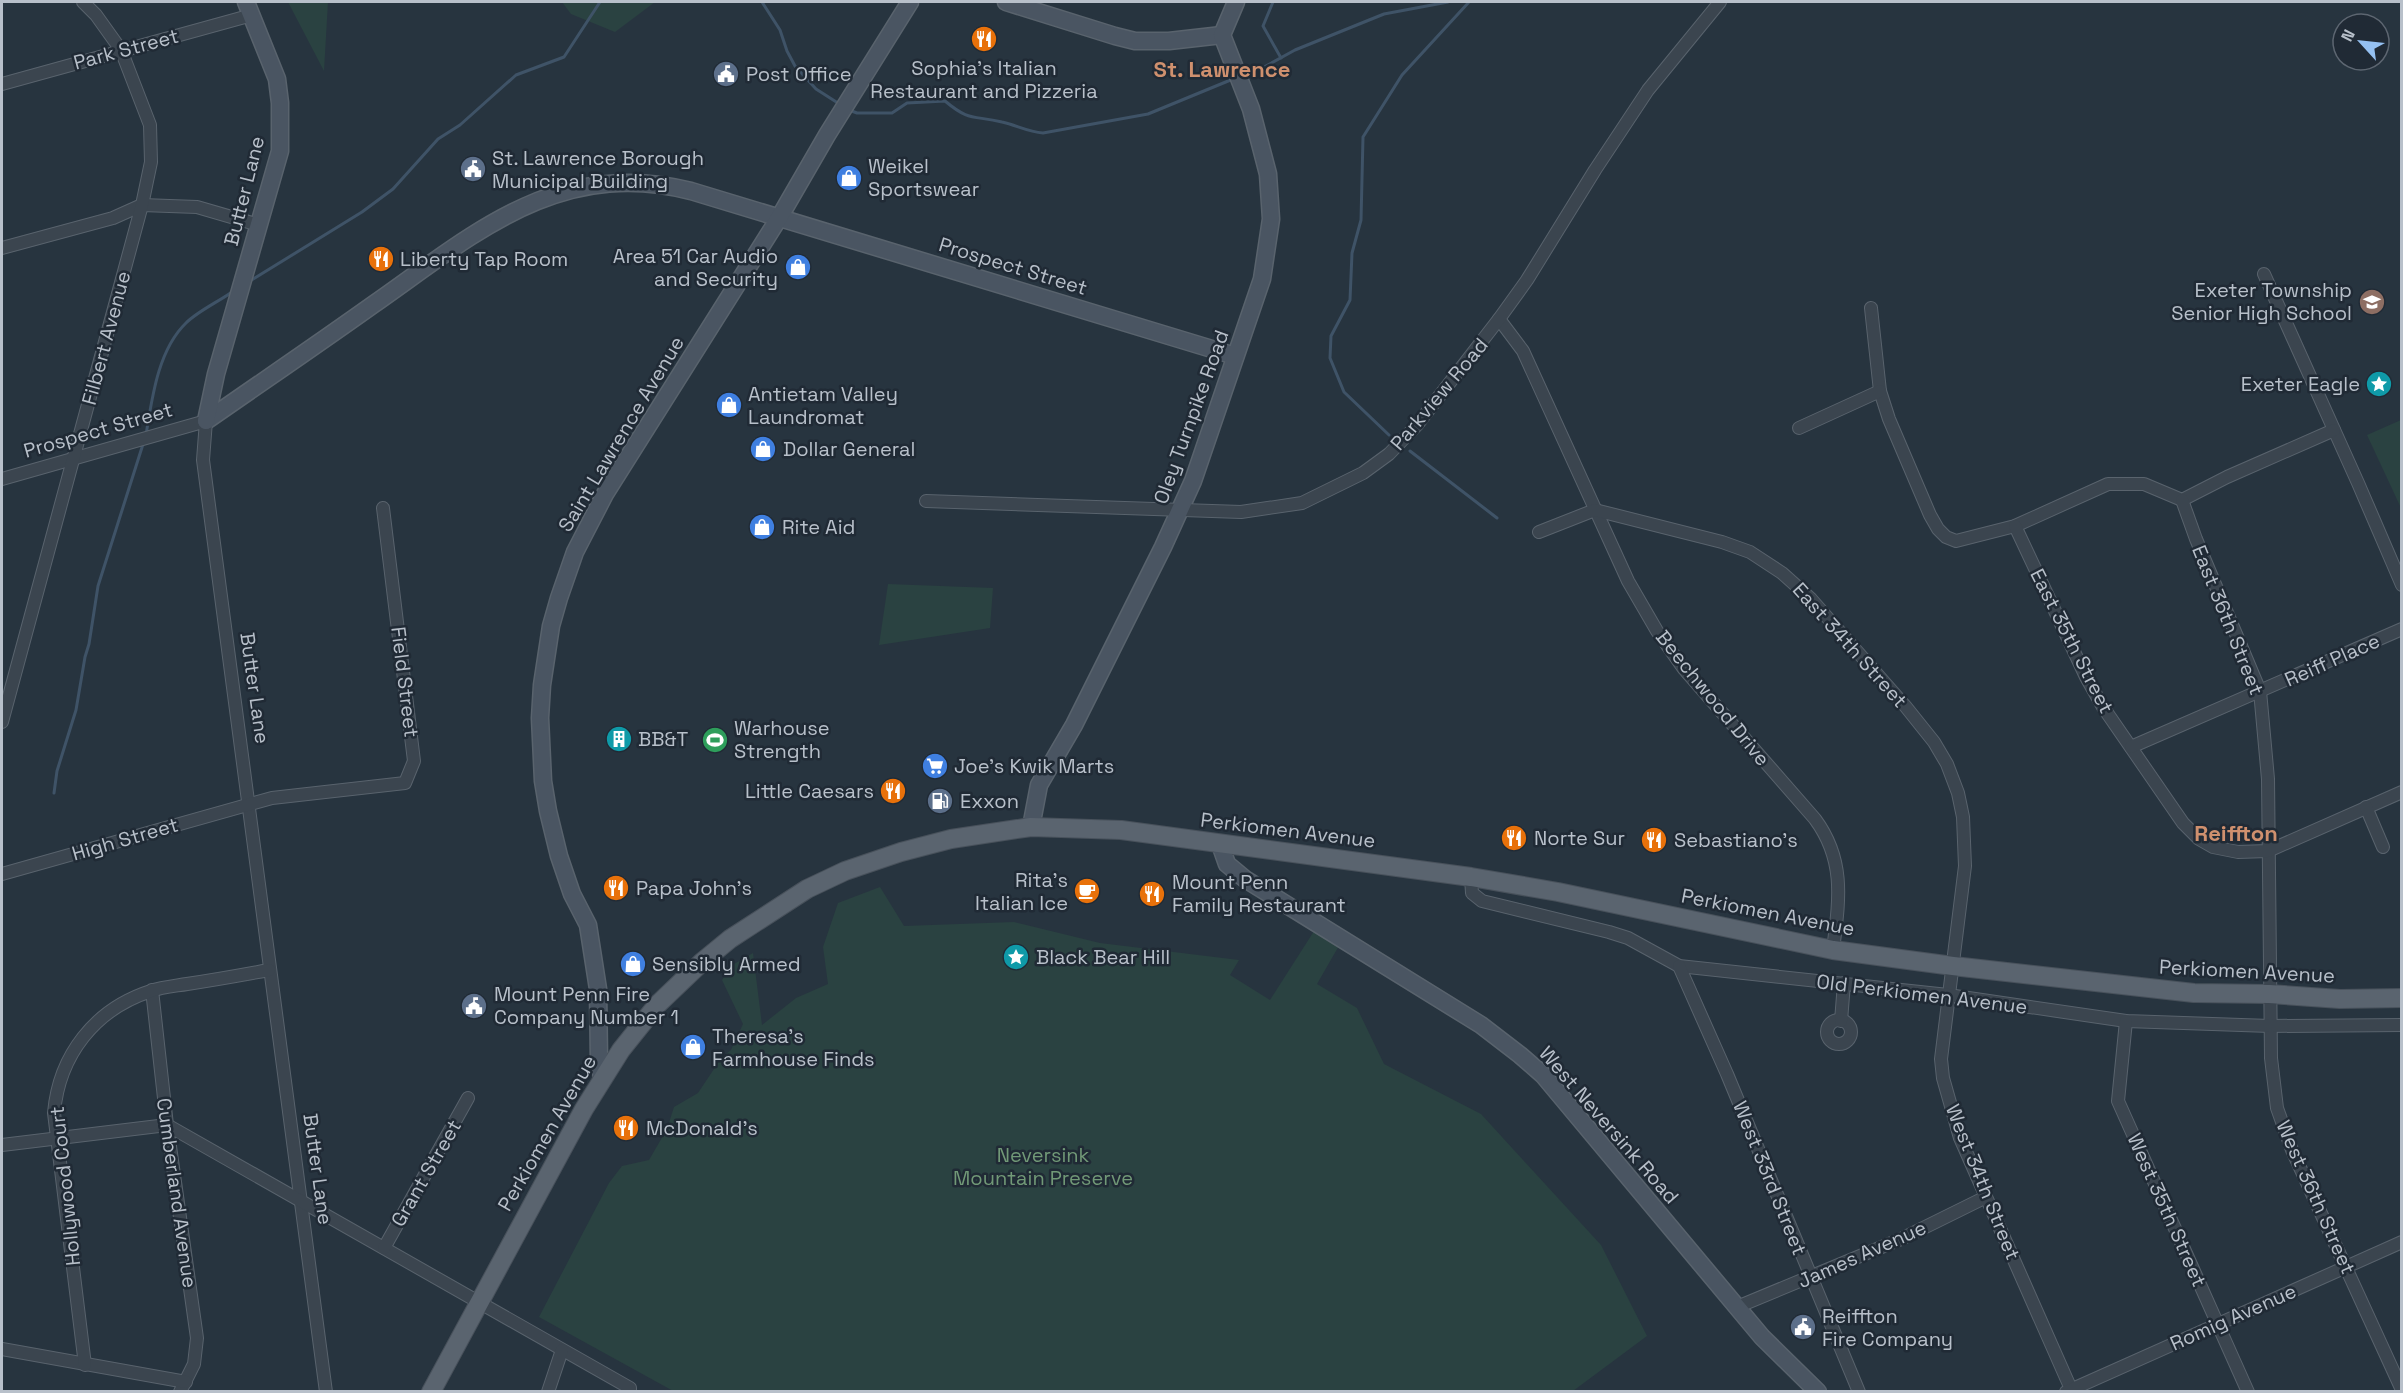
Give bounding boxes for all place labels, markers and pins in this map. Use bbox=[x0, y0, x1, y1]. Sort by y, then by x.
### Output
restaurant icon: Sophia's Italian Restaurant and Pizzeria bbox=[969, 24, 999, 54]
place label: Sophia's Italian Restaurant and Pizzeria bbox=[870, 55, 1098, 104]
public building icon: Post Office bbox=[711, 59, 741, 89]
place label: Post Office bbox=[746, 61, 852, 87]
place label: St. Lawrence Borough Municipal Building bbox=[492, 145, 704, 194]
place label: Weikel Sportswear bbox=[868, 153, 979, 202]
public building icon: St. Lawrence Borough Municipal Building bbox=[458, 154, 488, 184]
shop icon: Weikel Sportswear bbox=[834, 163, 864, 193]
place label: Area 51 Car Audio and Security bbox=[613, 243, 778, 292]
restaurant icon: Liberty Tap Room bbox=[366, 244, 396, 274]
place label: Liberty Tap Room bbox=[400, 246, 568, 272]
shop icon: Area 51 Car Audio and Security bbox=[783, 252, 813, 282]
place label: Exeter Township Senior High School bbox=[2171, 277, 2352, 326]
school or university icon: Exeter Township Senior High School bbox=[2357, 287, 2387, 317]
place icon: Exeter Eagle bbox=[2364, 369, 2394, 399]
place label: Exeter Eagle bbox=[2241, 371, 2360, 397]
place label: Antietam Valley Laundromat bbox=[748, 381, 898, 430]
shop icon: Antietam Valley Laundromat bbox=[714, 390, 744, 420]
shop icon: Dollar General bbox=[748, 434, 778, 464]
place label: Dollar General bbox=[783, 436, 915, 462]
shop icon: Rite Aid bbox=[747, 512, 777, 542]
place label: Rite Aid bbox=[782, 514, 855, 540]
place label: Warhouse Strength bbox=[734, 715, 830, 764]
building icon: BB&T bbox=[604, 724, 634, 754]
sports icon: Warhouse Strength bbox=[700, 725, 730, 755]
place label: BB&T bbox=[638, 726, 689, 752]
supermarket icon: Joe's Kwik Marts bbox=[920, 751, 950, 781]
place label: Joe's Kwik Marts bbox=[954, 753, 1114, 779]
restaurant icon: Little Caesars bbox=[878, 776, 908, 806]
place label: Little Caesars bbox=[745, 778, 874, 804]
fuel station icon: Exxon bbox=[925, 786, 955, 816]
place label: Exxon bbox=[960, 788, 1019, 814]
restaurant icon: Norte Sur bbox=[1499, 823, 1529, 853]
place label: Norte Sur bbox=[1534, 825, 1625, 851]
restaurant icon: Sebastiano's bbox=[1639, 825, 1669, 855]
place label: Sebastiano's bbox=[1674, 827, 1798, 853]
place label: Rita's Italian Ice bbox=[975, 867, 1068, 916]
place label: Mount Penn Family Restaurant bbox=[1172, 869, 1346, 918]
restaurant icon: Papa John's bbox=[601, 873, 631, 903]
place label: Papa John's bbox=[636, 875, 752, 901]
cafe icon: Rita's Italian Ice bbox=[1072, 876, 1102, 906]
restaurant icon: Mount Penn Family Restaurant bbox=[1137, 879, 1167, 909]
place icon: Black Bear Hill bbox=[1001, 942, 1031, 972]
place label: Black Bear Hill bbox=[1036, 944, 1170, 970]
shop icon: Sensibly Armed bbox=[618, 949, 648, 979]
place label: Sensibly Armed bbox=[652, 951, 801, 977]
place label: Mount Penn Fire Company Number 1 bbox=[494, 981, 679, 1030]
public building icon: Mount Penn Fire Company Number 1 bbox=[459, 991, 489, 1021]
place label: Theresa's Farmhouse Finds bbox=[712, 1023, 875, 1072]
shop icon: Theresa's Farmhouse Finds bbox=[678, 1032, 708, 1062]
restaurant icon: McDonald's bbox=[611, 1113, 641, 1143]
place label: McDonald's bbox=[646, 1115, 758, 1141]
place label: Reiffton Fire Company bbox=[1822, 1303, 1953, 1352]
public building icon: Reiffton Fire Company bbox=[1788, 1312, 1818, 1342]

